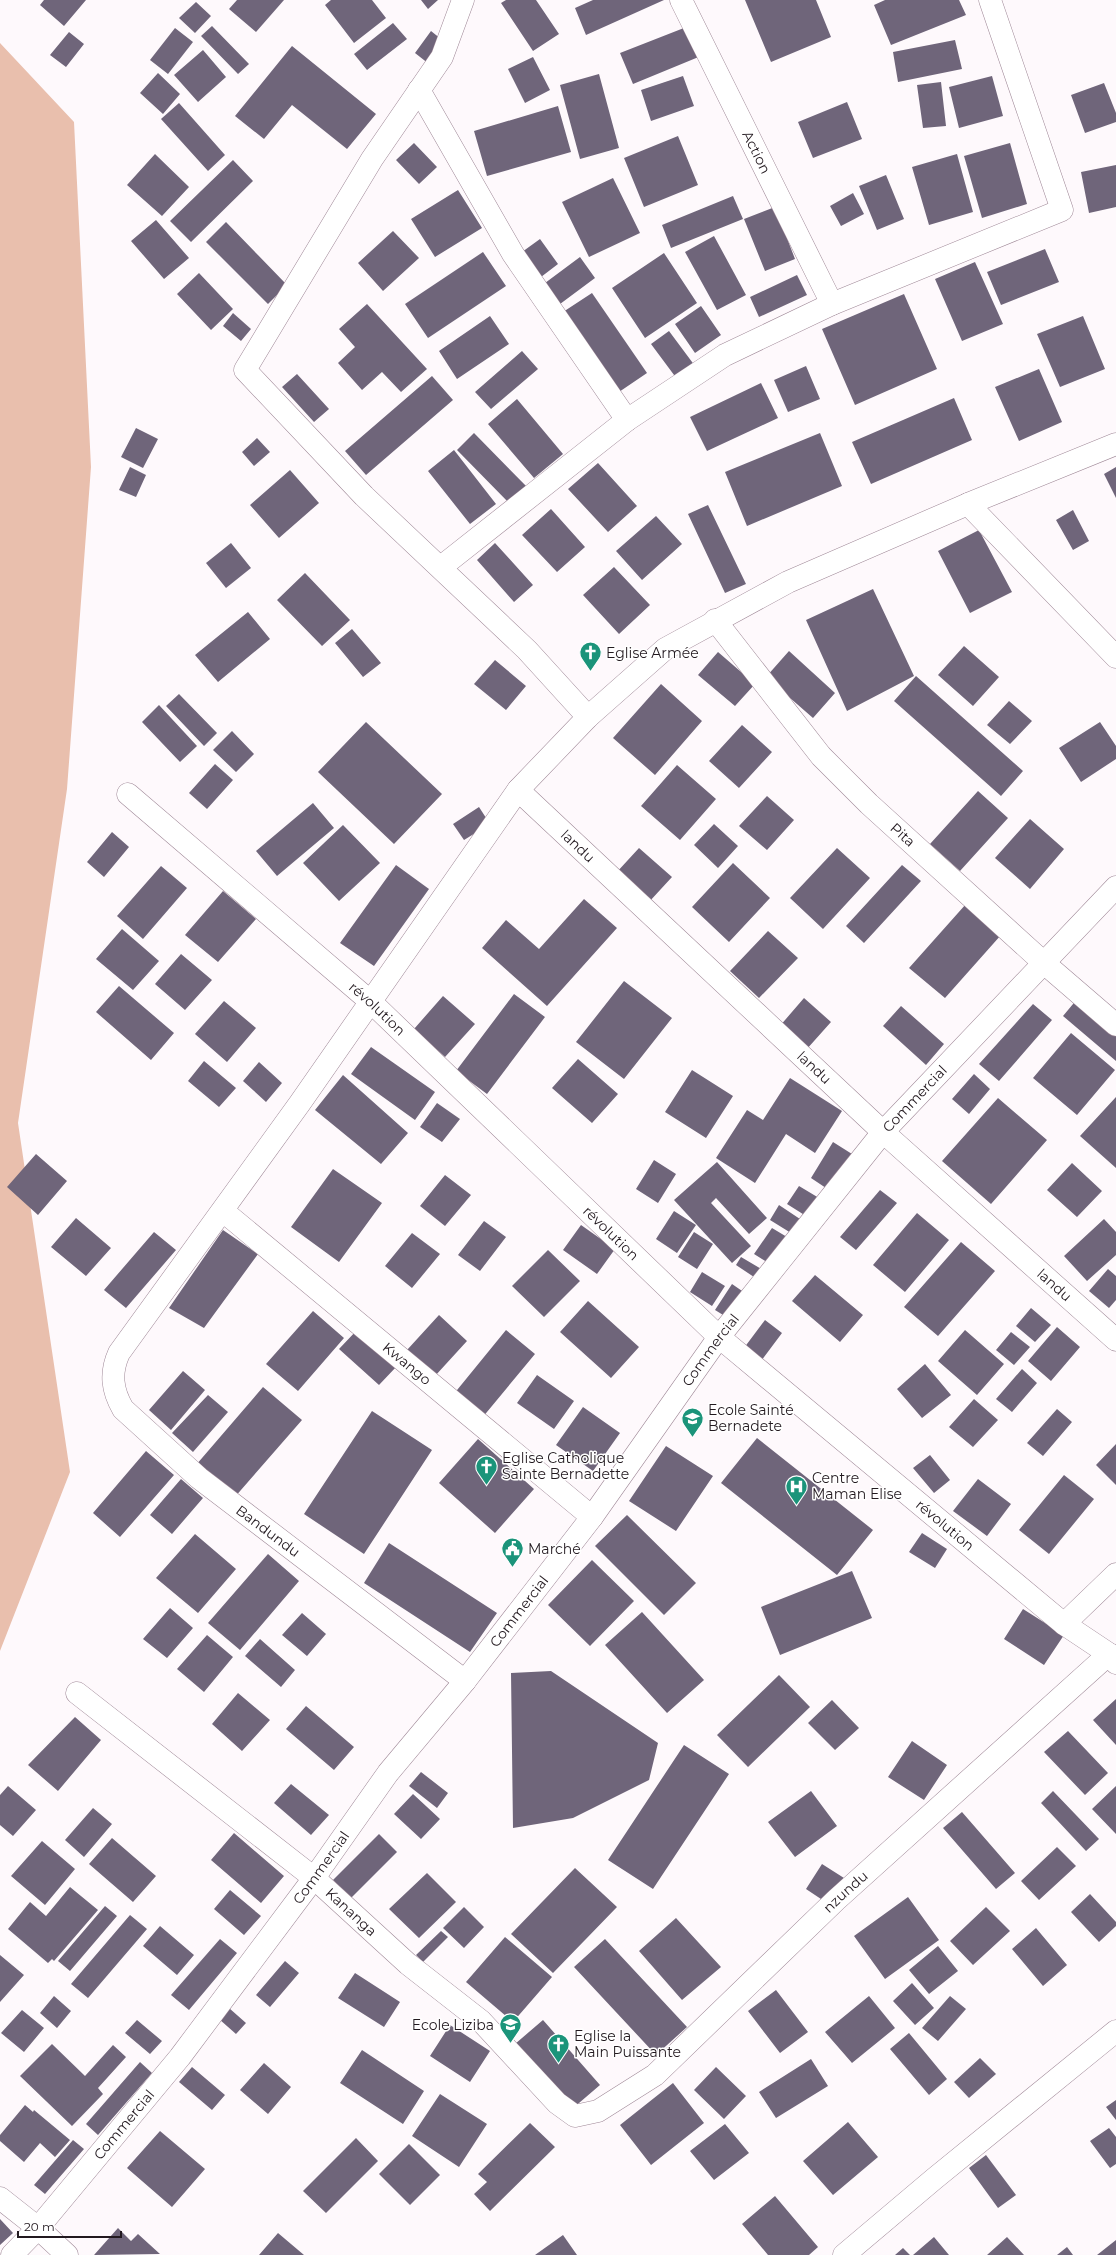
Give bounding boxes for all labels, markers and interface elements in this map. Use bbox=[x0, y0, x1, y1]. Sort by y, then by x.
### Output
street label: Action bbox=[738, 128, 775, 177]
church icon: Eglise Armée bbox=[577, 640, 603, 673]
place label: Eglise Armée bbox=[606, 644, 699, 662]
street label: Pita bbox=[887, 819, 919, 851]
street label: landu bbox=[557, 826, 599, 866]
street label: révolution bbox=[345, 978, 409, 1039]
street label: landu bbox=[793, 1047, 835, 1088]
street label: Commercial bbox=[879, 1061, 951, 1136]
street label: révolution bbox=[579, 1202, 643, 1264]
street label: landu bbox=[1033, 1265, 1076, 1305]
street label: Commercial bbox=[678, 1310, 743, 1390]
street label: Kwango bbox=[379, 1338, 435, 1389]
place label: Ecole Sainté Bernadete bbox=[708, 1401, 794, 1435]
school or university icon: Ecole Sainté Bernadete bbox=[679, 1405, 705, 1438]
place label: Eglise Catholique Sainte Bernadette bbox=[502, 1449, 629, 1483]
church icon: Eglise Catholique Sainte Bernadette bbox=[473, 1453, 499, 1486]
place label: Centre Maman Elise bbox=[812, 1469, 902, 1503]
hospital icon: Centre Maman Elise bbox=[784, 1473, 810, 1506]
street label: révolution bbox=[912, 1496, 978, 1555]
street label: Bandundu bbox=[232, 1501, 304, 1561]
public building icon: Marché bbox=[500, 1536, 526, 1569]
place label: Marché bbox=[528, 1540, 581, 1558]
street label: Commercial bbox=[486, 1572, 552, 1651]
street label: Commercial bbox=[289, 1827, 353, 1908]
street label: nzundu bbox=[819, 1867, 872, 1917]
street label: Kananga bbox=[322, 1884, 380, 1940]
school or university icon: Ecole Liziba bbox=[497, 2012, 523, 2045]
place label: Ecole Liziba bbox=[412, 2016, 494, 2034]
place label: Eglise la Main Puissante bbox=[574, 2027, 681, 2061]
church icon: Eglise la Main Puissante bbox=[545, 2031, 571, 2064]
street label: Commercial bbox=[90, 2086, 158, 2163]
scale bar bbox=[18, 2213, 121, 2239]
text: 20 m bbox=[24, 2219, 55, 2234]

